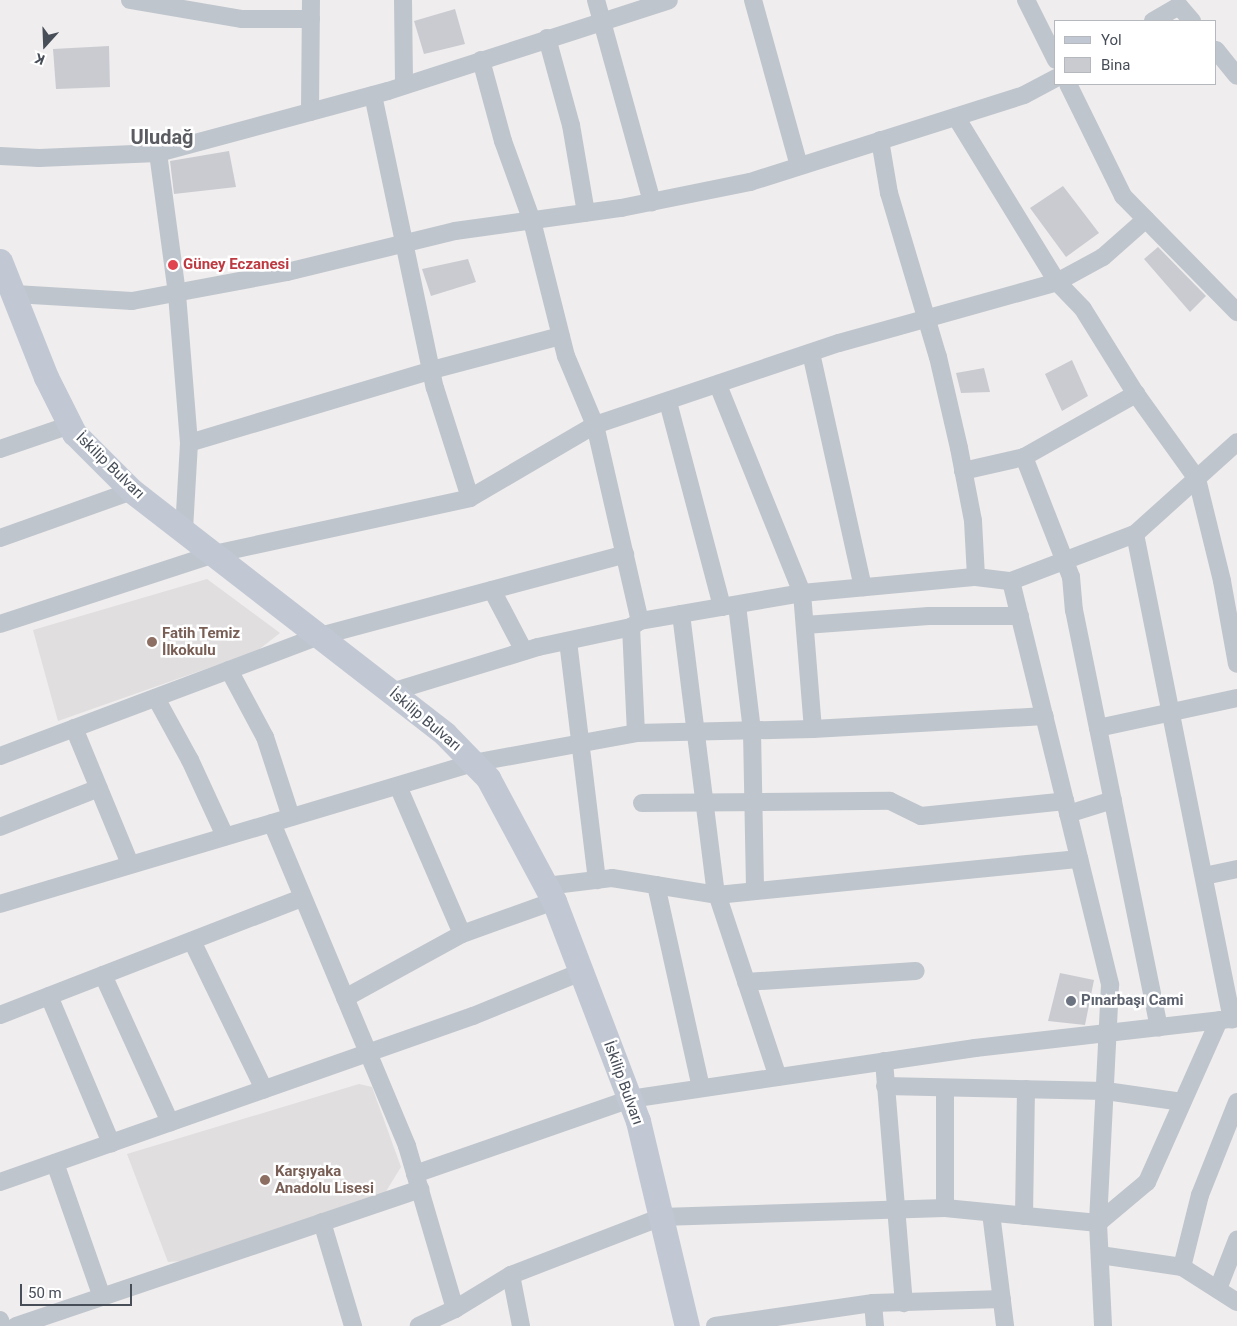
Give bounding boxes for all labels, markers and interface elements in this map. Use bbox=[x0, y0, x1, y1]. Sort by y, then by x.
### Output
north arrow bbox=[20, 20, 70, 70]
legend bbox=[1054, 20, 1217, 85]
text: Yol bbox=[1101, 31, 1122, 49]
text: K bbox=[33, 50, 47, 68]
text: Bina bbox=[1101, 56, 1130, 74]
district label: Uludağ bbox=[130, 125, 194, 149]
place label: Güney Eczanesi bbox=[183, 256, 289, 274]
marker: Güney Eczanesi bbox=[167, 259, 179, 271]
street label: İskilip Bulvarı bbox=[72, 429, 148, 503]
place label: Fatih Temiz İlkokulu bbox=[162, 624, 240, 659]
marker: Fatih Temiz İlkokulu bbox=[146, 636, 158, 648]
street label: İskilip Bulvarı bbox=[386, 685, 464, 755]
place label: Pınarbaşı Cami bbox=[1081, 992, 1183, 1010]
marker: Pınarbaşı Cami bbox=[1065, 995, 1077, 1007]
street label: İskilip Bulvarı bbox=[600, 1039, 646, 1127]
place label: Karşıyaka Anadolu Lisesi bbox=[275, 1162, 374, 1197]
marker: Karşıyaka Anadolu Lisesi bbox=[259, 1174, 271, 1186]
scale bar bbox=[22, 1274, 135, 1306]
text: 50 m bbox=[28, 1284, 62, 1302]

